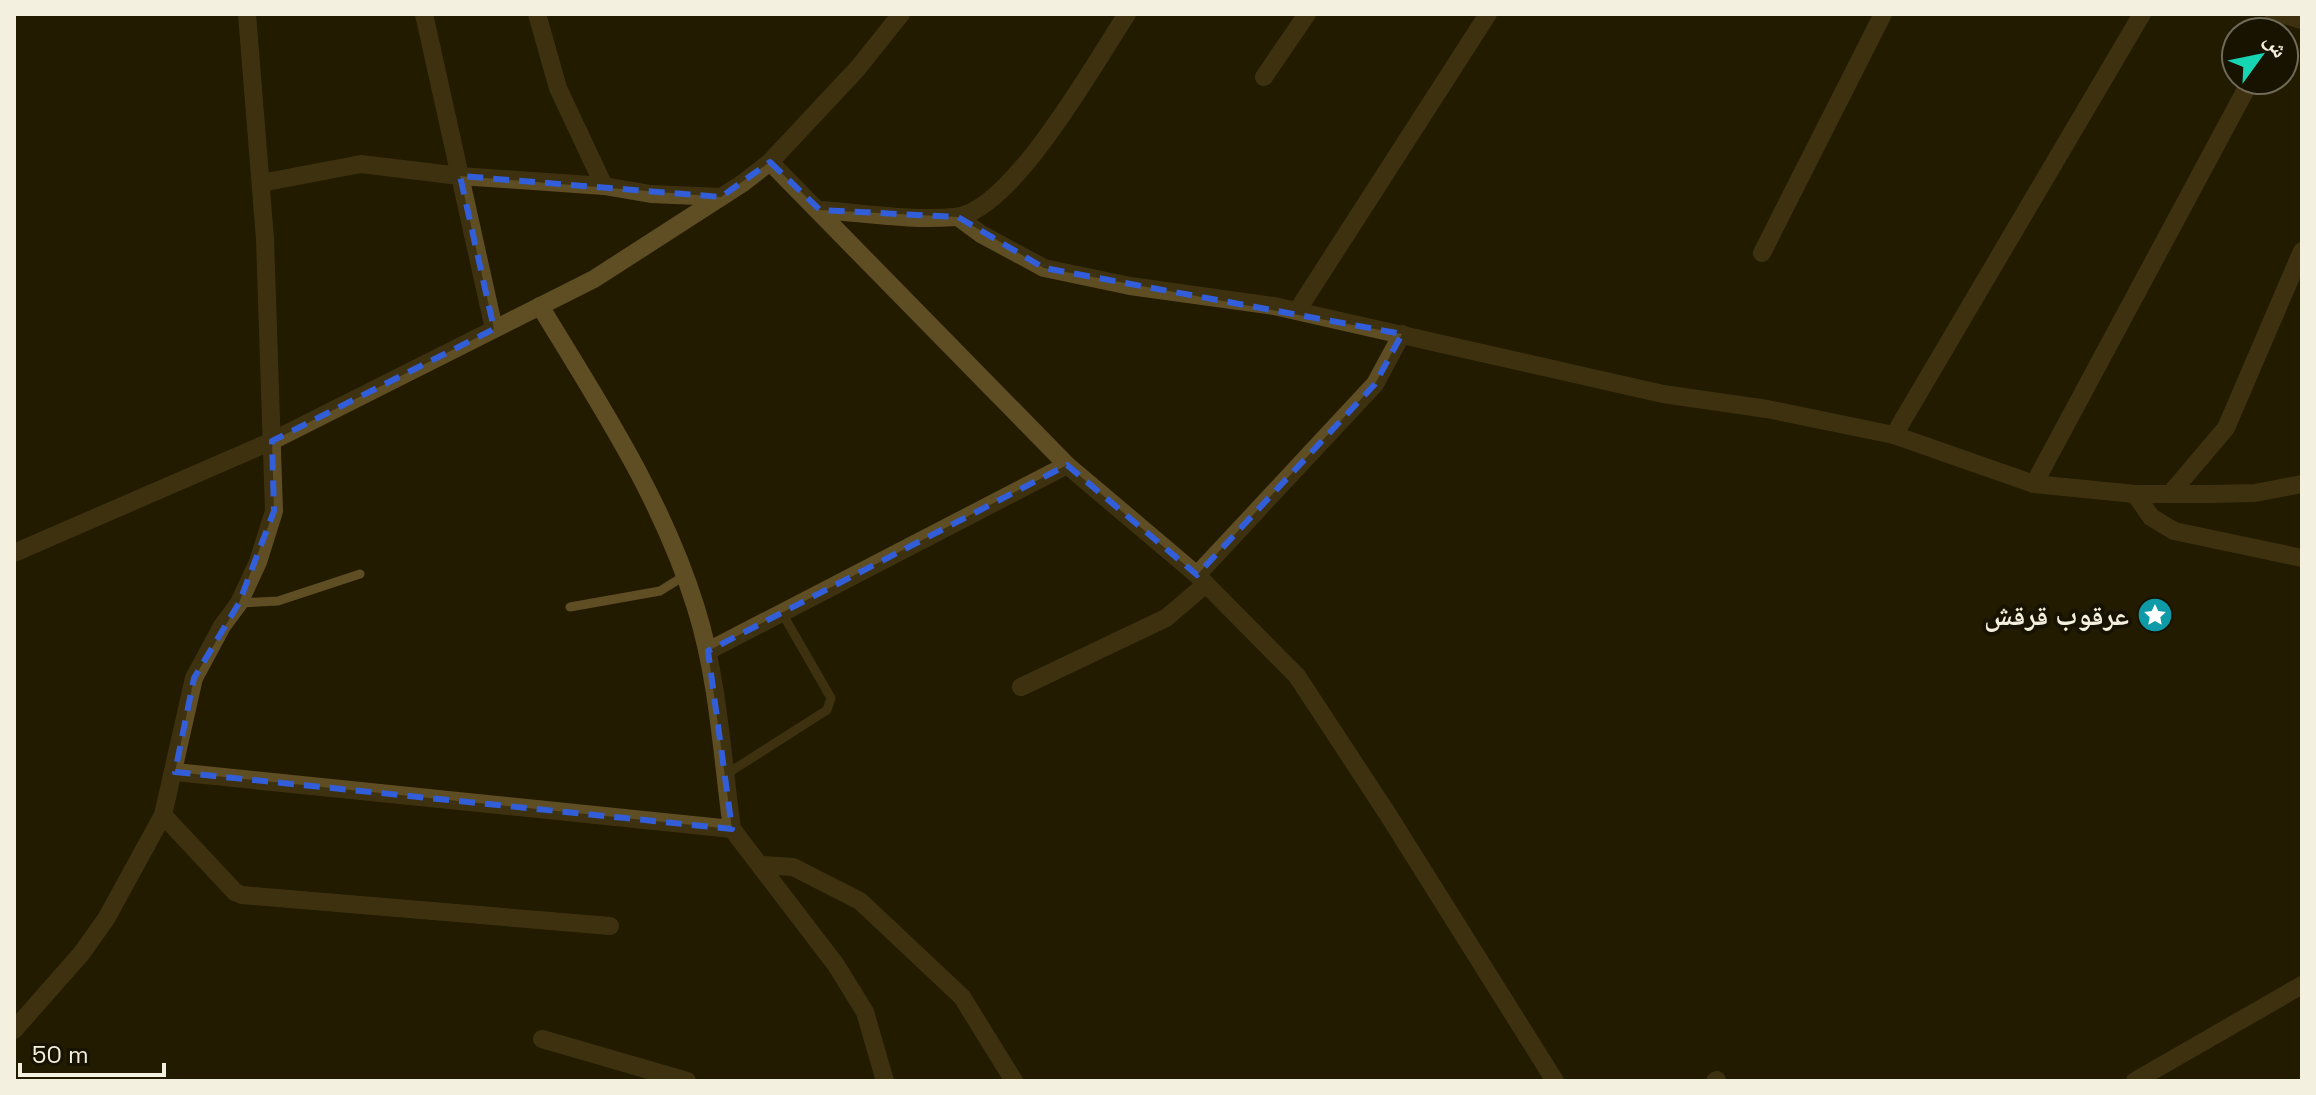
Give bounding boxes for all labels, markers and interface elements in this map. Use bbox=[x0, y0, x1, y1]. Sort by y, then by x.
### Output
north arrow bbox=[2220, 16, 2300, 96]
text: ش bbox=[2259, 28, 2295, 63]
place icon: عرقوب قرقش bbox=[2136, 596, 2174, 634]
place label: عرقوب قرقش bbox=[1984, 597, 2129, 633]
scale bar bbox=[20, 1027, 164, 1077]
text: 50 m bbox=[32, 1039, 89, 1070]

